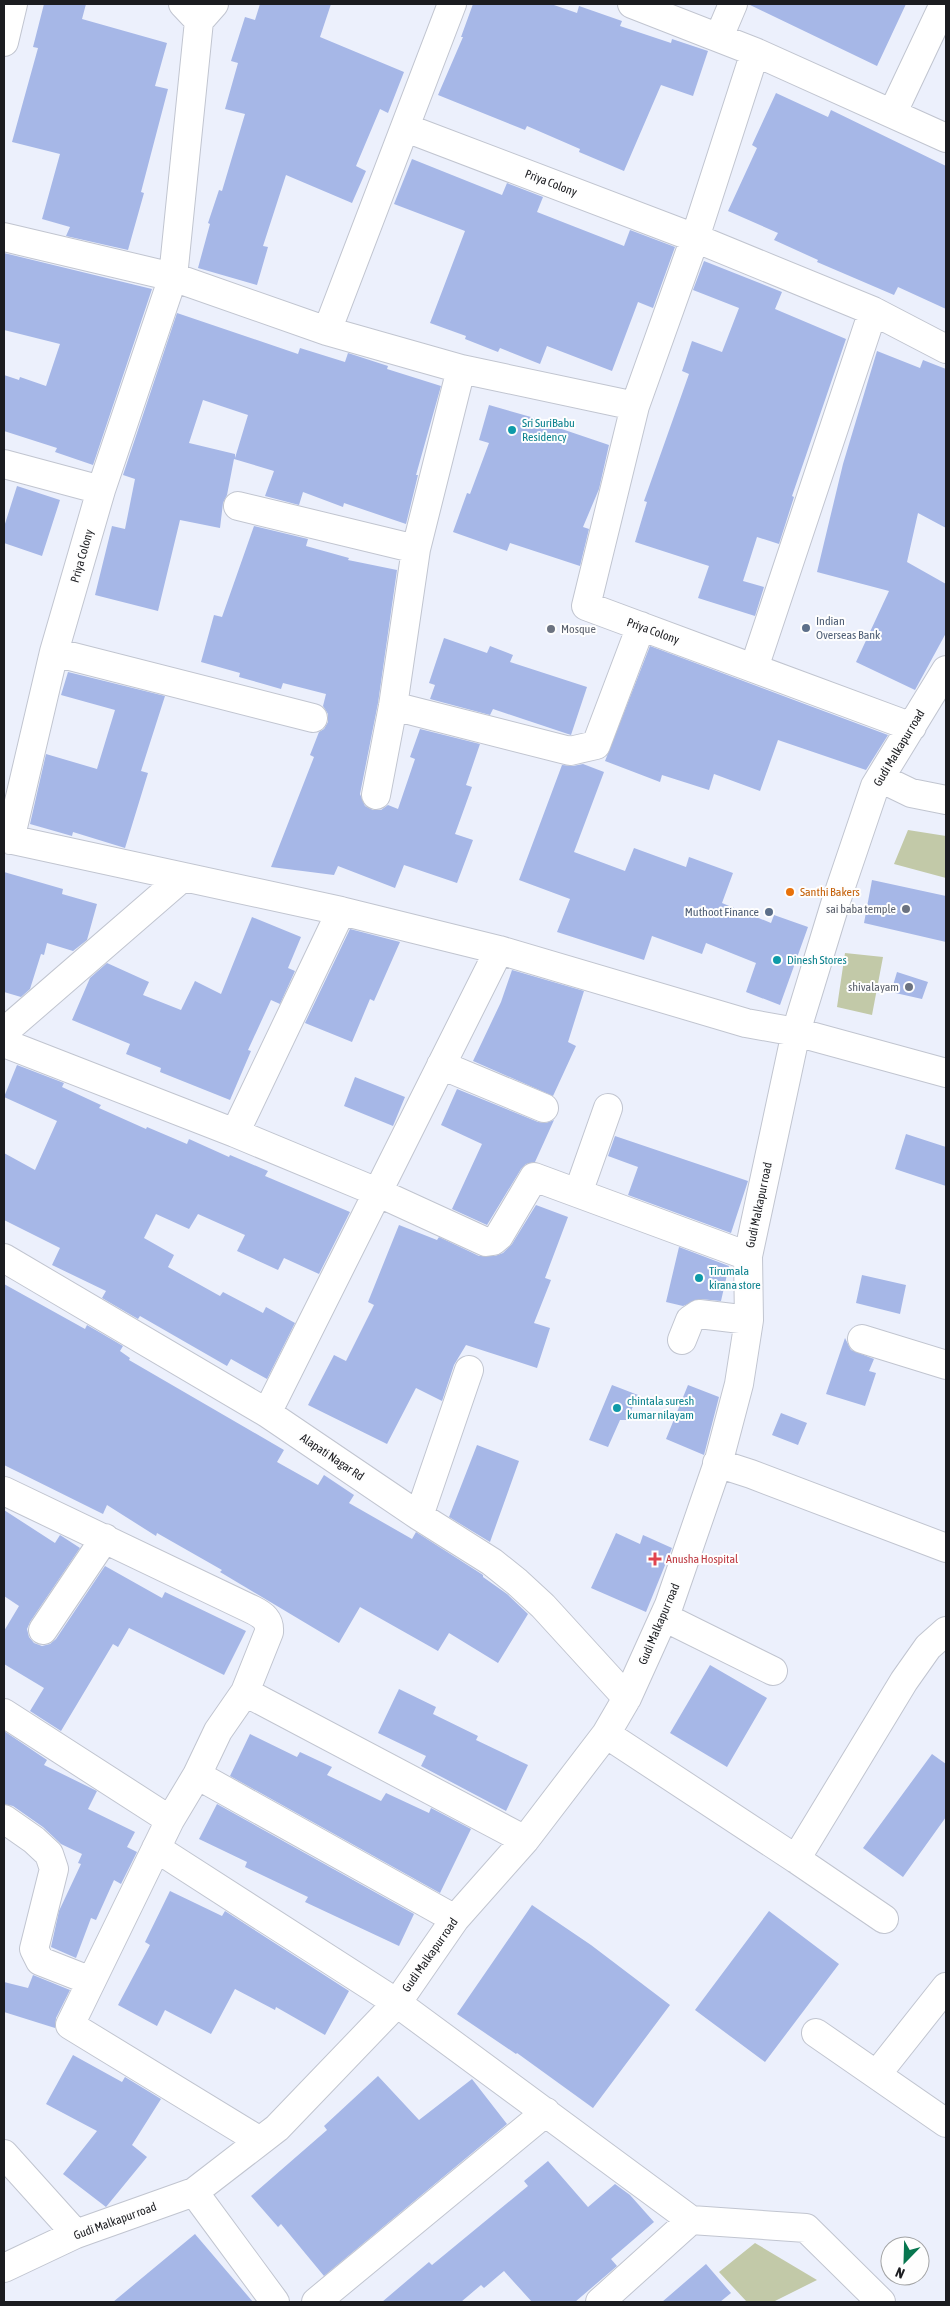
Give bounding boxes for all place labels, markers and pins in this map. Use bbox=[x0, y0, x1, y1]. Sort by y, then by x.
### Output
place label: Sri SuriBabu Residency bbox=[522, 416, 575, 444]
marker: Sri SuriBabu Residency bbox=[506, 424, 518, 436]
place label: Indian Overseas Bank bbox=[816, 614, 881, 642]
place label: Mosque bbox=[561, 622, 596, 636]
marker: Indian Overseas Bank bbox=[800, 622, 812, 634]
marker: Mosque bbox=[545, 623, 557, 635]
place label: Santhi Bakers bbox=[800, 885, 860, 899]
marker: Santhi Bakers bbox=[784, 886, 796, 898]
place label: sai baba temple bbox=[826, 902, 896, 916]
marker: sai baba temple bbox=[900, 903, 912, 915]
place label: Muthoot Finance bbox=[685, 905, 759, 919]
marker: Muthoot Finance bbox=[763, 906, 775, 918]
place label: Dinesh Stores bbox=[787, 953, 847, 967]
marker: Dinesh Stores bbox=[771, 954, 783, 966]
place label: shivalayam bbox=[848, 980, 899, 994]
marker: shivalayam bbox=[903, 981, 915, 993]
place label: Tirumala kirana store bbox=[709, 1264, 761, 1292]
marker: Tirumala kirana store bbox=[693, 1272, 705, 1284]
place label: chintala suresh kumar nilayam bbox=[627, 1394, 694, 1422]
marker: chintala suresh kumar nilayam bbox=[611, 1402, 623, 1414]
marker: Anusha Hospital bbox=[648, 1552, 662, 1566]
place label: Anusha Hospital bbox=[666, 1552, 739, 1566]

